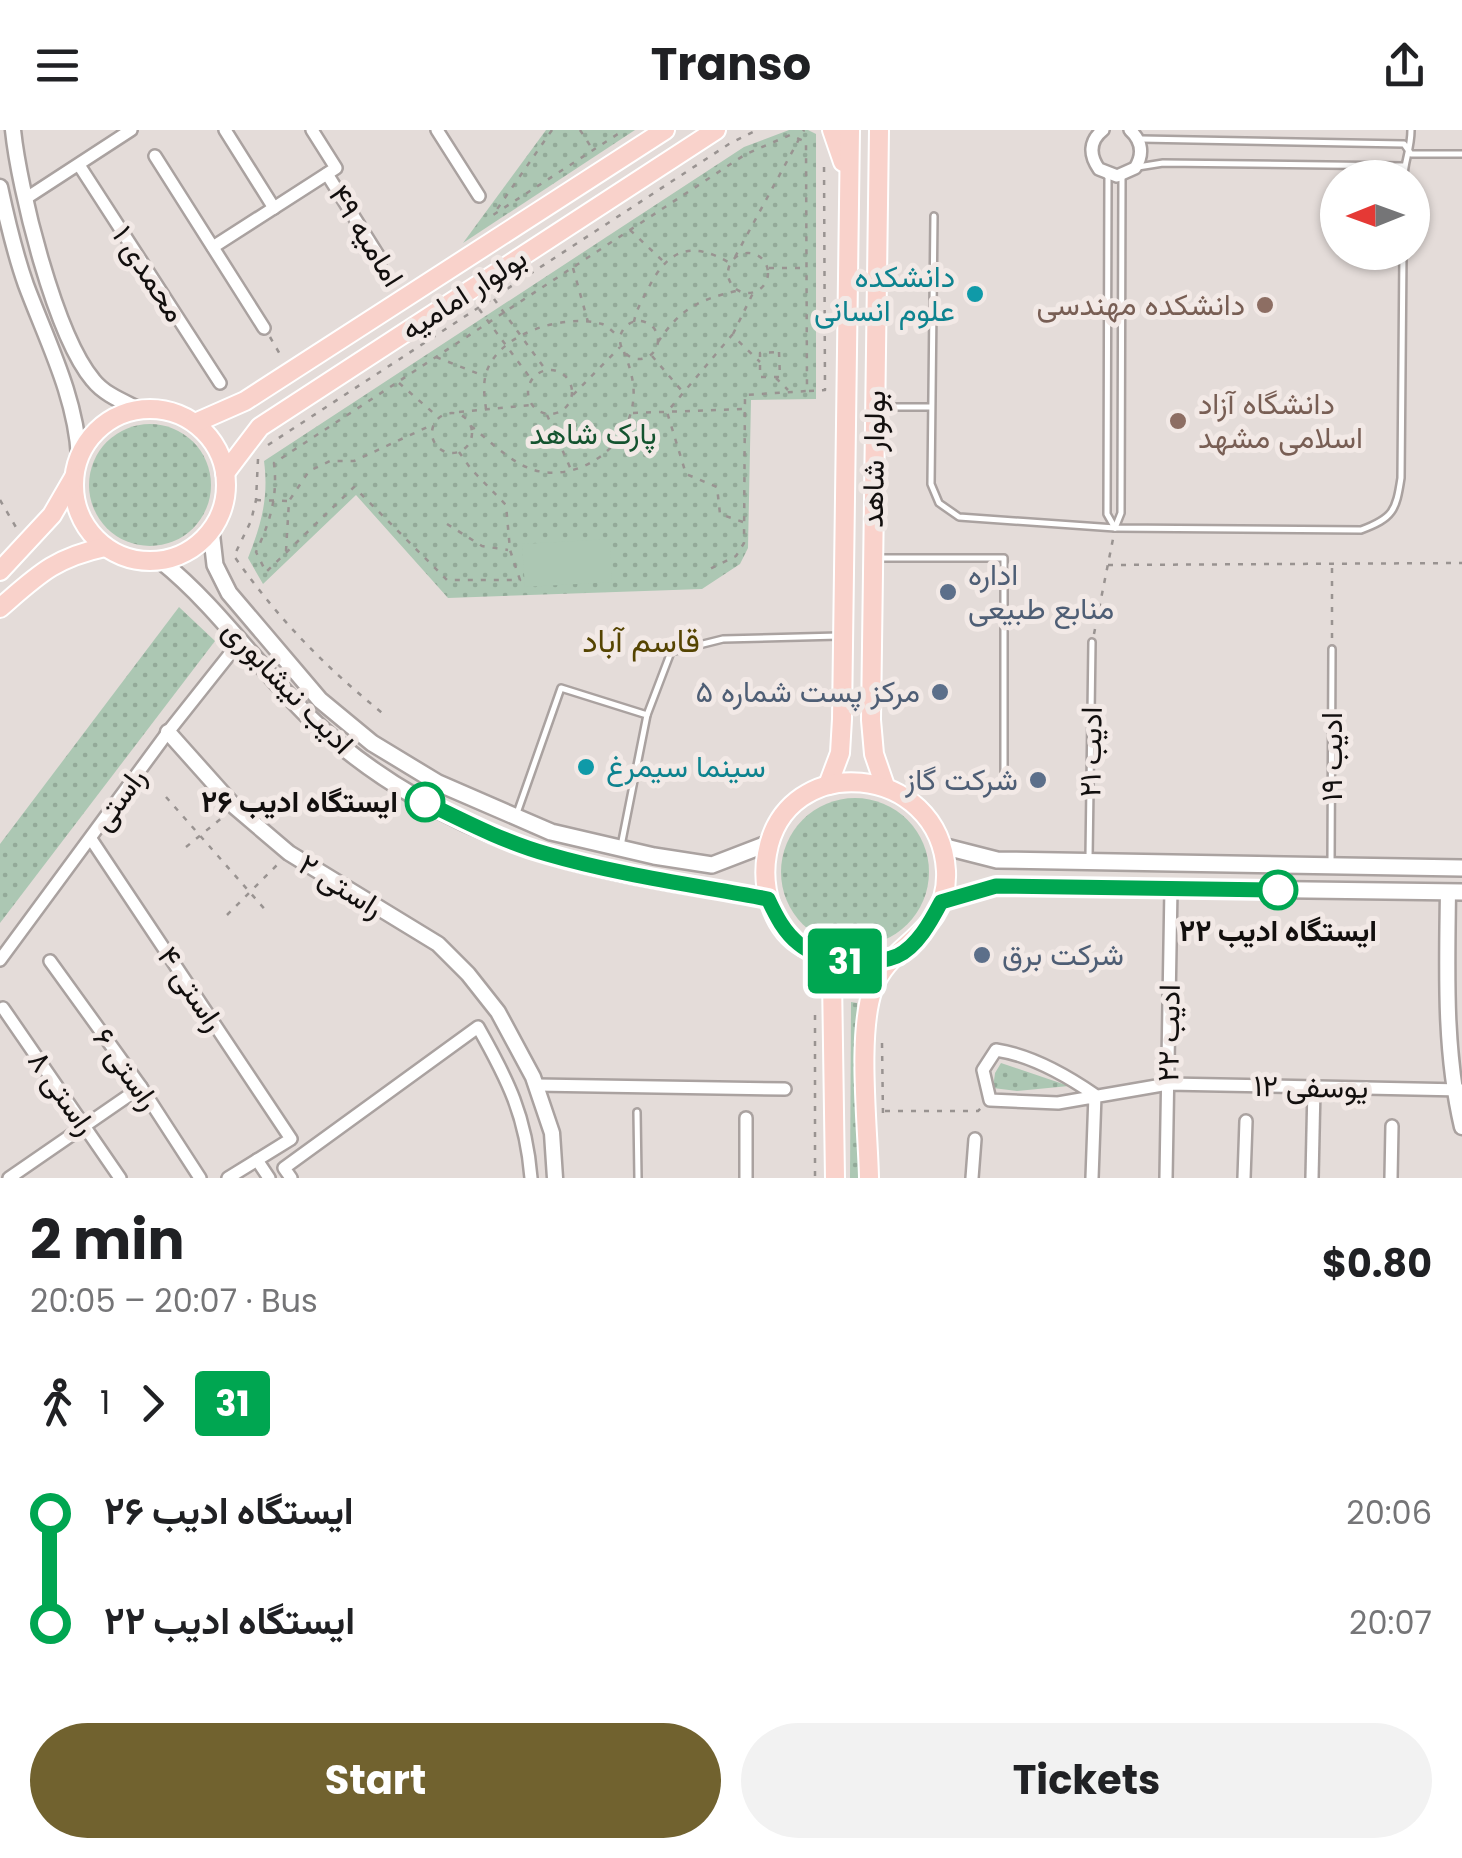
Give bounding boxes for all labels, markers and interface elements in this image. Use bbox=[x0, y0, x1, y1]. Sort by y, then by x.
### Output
text: Transo bbox=[651, 33, 811, 96]
icon: menu bbox=[30, 38, 85, 93]
icon: share bbox=[1377, 38, 1432, 93]
north arrow bbox=[1320, 160, 1430, 270]
map controls bbox=[1320, 160, 1430, 270]
street label: امامیه ۴۹ bbox=[318, 176, 415, 295]
street label: محمدی ۱ bbox=[102, 217, 197, 330]
street label: بولوار امامیه bbox=[392, 237, 535, 350]
place label: دانشکده علوم انسانی bbox=[814, 255, 955, 332]
marker: دانشکده علوم انسانی bbox=[964, 283, 986, 305]
place label: دانشکده مهندسی bbox=[1036, 283, 1245, 326]
marker: دانشکده مهندسی bbox=[1254, 294, 1276, 316]
place label: دانشگاه آزاد اسلامی مشهد bbox=[1198, 382, 1363, 459]
street label: بولوار شاهد bbox=[851, 390, 896, 528]
marker: دانشگاه آزاد اسلامی مشهد bbox=[1167, 410, 1189, 432]
park label: پارک شاهد bbox=[529, 412, 657, 455]
place label: اداره منابع طبیعی bbox=[968, 553, 1114, 630]
marker: اداره منابع طبیعی bbox=[937, 581, 959, 603]
street label: ادیب نیشابوری bbox=[213, 610, 364, 764]
district label: قاسم آباد bbox=[582, 618, 700, 663]
place label: مرکز پست شماره ۵ bbox=[695, 670, 920, 713]
marker: مرکز پست شماره ۵ bbox=[929, 681, 951, 703]
street label: ادیب ۲۱ bbox=[1068, 706, 1113, 798]
street label: ادیب ۱۹ bbox=[1310, 712, 1353, 802]
place label: سینما سیمرغ bbox=[606, 745, 766, 788]
marker: سینما سیمرغ bbox=[575, 756, 597, 778]
street label: راستی bbox=[81, 758, 156, 839]
place label: شرکت گاز bbox=[904, 758, 1018, 801]
marker: شرکت گاز bbox=[1027, 769, 1049, 791]
place label: ایستگاه ادیب ۲۶ bbox=[201, 780, 398, 823]
marker: ایستگاه ادیب ۲۶ bbox=[406, 783, 444, 821]
street label: راستی ۲ bbox=[291, 843, 392, 928]
marker: ایستگاه ادیب ۲۲ bbox=[1259, 871, 1297, 909]
place label: ایستگاه ادیب ۲۲ bbox=[1179, 909, 1377, 952]
line badge: 31 bbox=[800, 928, 890, 994]
place label: شرکت برق bbox=[1002, 933, 1124, 976]
text: 31 bbox=[828, 937, 862, 986]
street label: راستی ۴ bbox=[147, 938, 236, 1040]
marker: شرکت برق bbox=[971, 944, 993, 966]
street label: ادیب ۲۲ bbox=[1146, 984, 1191, 1082]
street label: راستی ۶ bbox=[83, 1019, 170, 1119]
street label: راستی ۸ bbox=[18, 1042, 107, 1144]
street label: یوسفی ۱۲ bbox=[1253, 1064, 1369, 1109]
text: 2 min bbox=[30, 1201, 185, 1278]
text: $0.80 bbox=[1322, 1237, 1432, 1290]
text: 20:05 – 20:07 · Bus bbox=[30, 1278, 318, 1323]
icon: walk bbox=[30, 1376, 85, 1431]
icon: forward bbox=[125, 1376, 180, 1431]
text: 31 bbox=[215, 1379, 250, 1428]
text: 1 bbox=[100, 1380, 110, 1425]
text: ایستگاه ادیب ۲۶ bbox=[104, 1484, 354, 1537]
text: 20:06 bbox=[1346, 1490, 1432, 1535]
text: ایستگاه ادیب ۲۲ bbox=[104, 1594, 355, 1647]
text: 20:07 bbox=[1349, 1600, 1432, 1645]
button: Start bbox=[30, 1723, 721, 1838]
button: Tickets bbox=[741, 1723, 1432, 1838]

